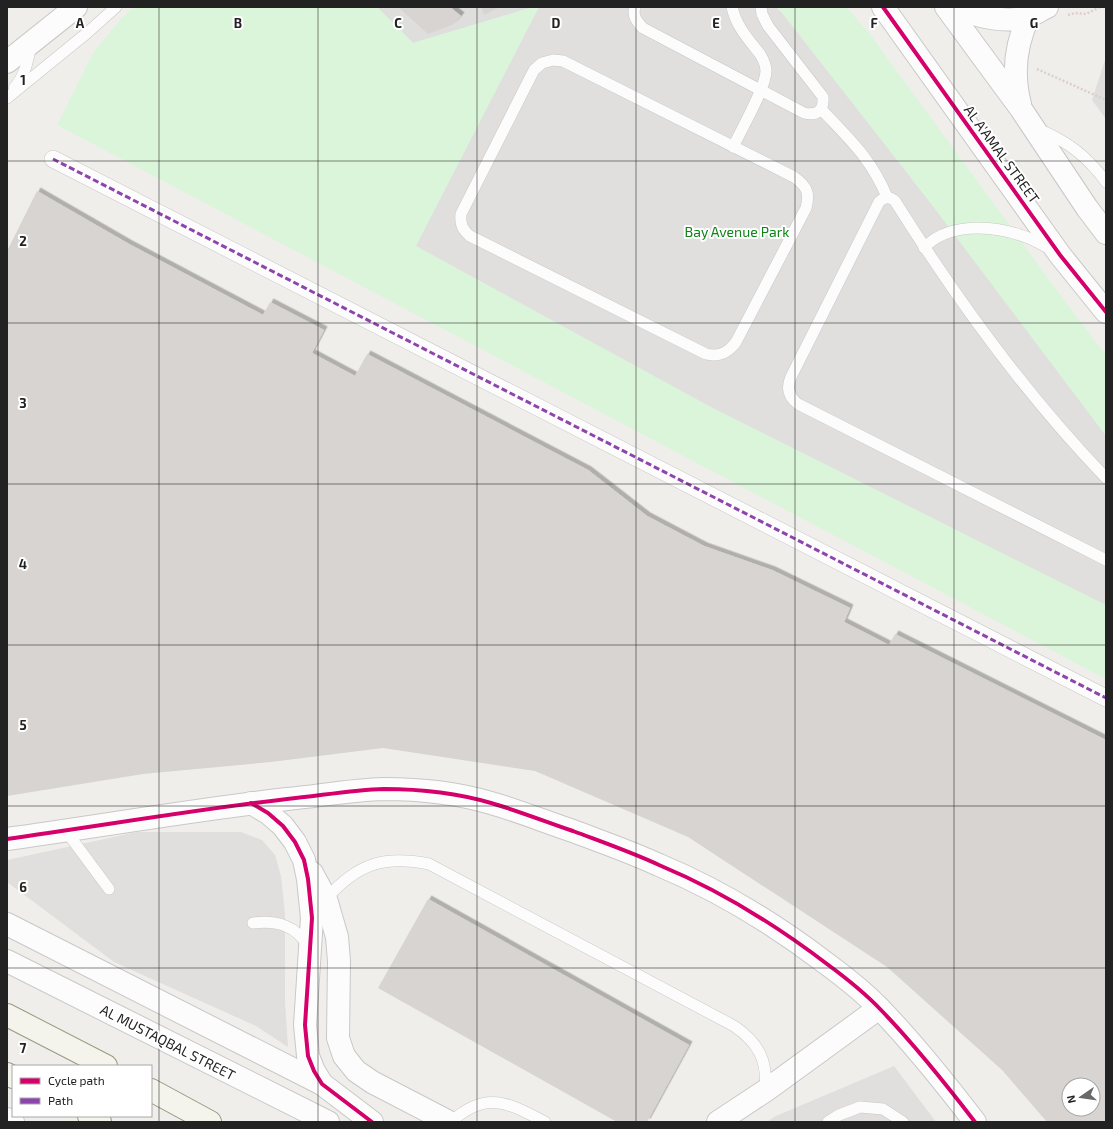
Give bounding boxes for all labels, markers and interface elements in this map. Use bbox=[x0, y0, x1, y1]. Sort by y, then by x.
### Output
text: A bbox=[76, 15, 85, 31]
text: B bbox=[234, 15, 242, 31]
text: C bbox=[394, 15, 402, 31]
text: D bbox=[552, 15, 561, 31]
text: E bbox=[712, 15, 720, 31]
text: F bbox=[870, 15, 878, 31]
text: G bbox=[1030, 15, 1038, 31]
text: 1 bbox=[20, 72, 26, 88]
street label: AL A'AMAL STREET bbox=[961, 102, 1043, 206]
park label: Bay Avenue Park bbox=[685, 223, 789, 240]
text: 2 bbox=[19, 233, 27, 249]
text: 3 bbox=[19, 395, 27, 411]
text: 4 bbox=[19, 556, 27, 572]
text: 5 bbox=[19, 717, 27, 733]
text: 6 bbox=[19, 879, 27, 895]
street label: AL MUSTAQBAL STREET bbox=[98, 1001, 238, 1083]
text: 7 bbox=[20, 1040, 27, 1056]
legend bbox=[12, 1065, 152, 1117]
text: Cycle path bbox=[48, 1073, 105, 1087]
north arrow bbox=[1061, 1077, 1101, 1117]
text: Path bbox=[48, 1093, 73, 1107]
text: N bbox=[1064, 1094, 1078, 1105]

